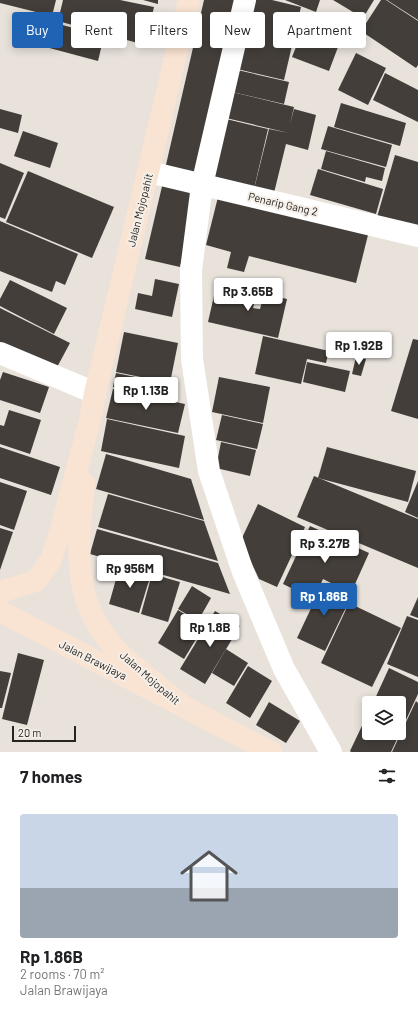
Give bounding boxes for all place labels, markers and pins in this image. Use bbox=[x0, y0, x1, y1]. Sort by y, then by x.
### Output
pin: Rp 3.65B bbox=[207, 278, 289, 312]
pin: Rp 1.92B bbox=[318, 332, 400, 366]
pin: Rp 1.13B bbox=[105, 377, 187, 411]
pin: Rp 3.27B bbox=[284, 530, 366, 564]
pin: Rp 956M bbox=[93, 555, 167, 589]
pin: Rp 1.86B bbox=[283, 583, 365, 617]
pin: Rp 1.8B bbox=[173, 614, 247, 648]

